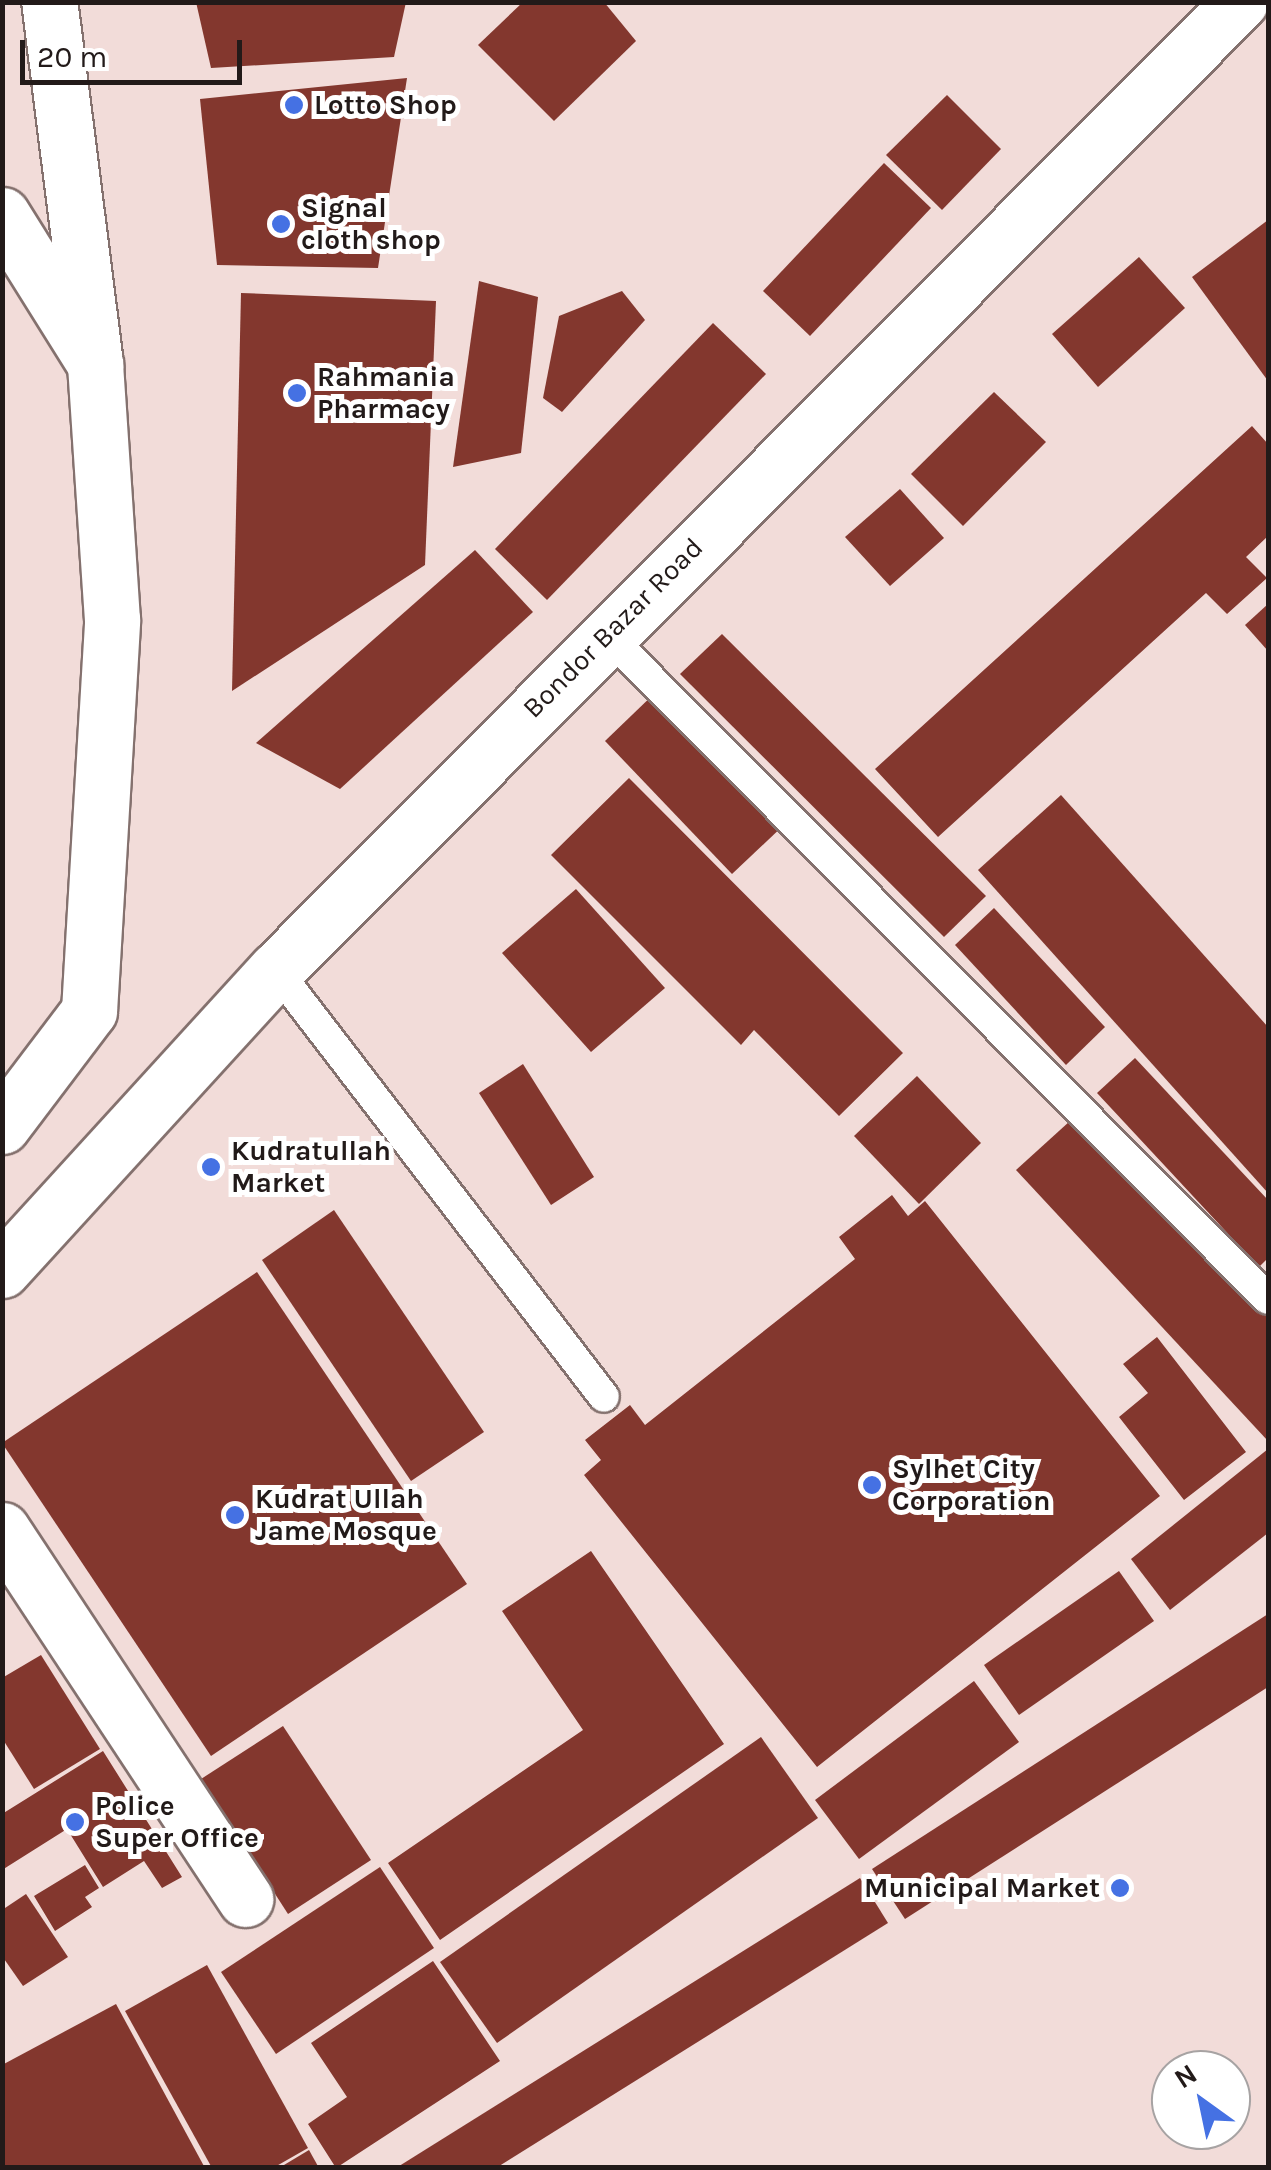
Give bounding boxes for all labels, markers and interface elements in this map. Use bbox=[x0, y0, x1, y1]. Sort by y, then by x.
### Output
scale bar bbox=[25, 20, 248, 82]
text: 20 m bbox=[37, 39, 107, 75]
place label: Lotto Shop bbox=[314, 88, 457, 122]
marker: Lotto Shop bbox=[283, 94, 305, 116]
place label: Signal cloth shop bbox=[301, 191, 441, 257]
marker: Signal cloth shop bbox=[270, 213, 292, 235]
place label: Rahmania Pharmacy bbox=[317, 360, 455, 426]
marker: Rahmania Pharmacy bbox=[286, 382, 308, 404]
street label: Bondor Bazar Road bbox=[516, 531, 710, 725]
place label: Kudratullah Market bbox=[231, 1134, 391, 1200]
marker: Kudratullah Market bbox=[200, 1156, 222, 1178]
place label: Sylhet City Corporation bbox=[892, 1452, 1050, 1518]
marker: Sylhet City Corporation bbox=[861, 1474, 883, 1496]
place label: Kudrat Ullah Jame Mosque bbox=[255, 1482, 437, 1548]
marker: Kudrat Ullah Jame Mosque bbox=[224, 1504, 246, 1526]
place label: Police Super Office bbox=[95, 1789, 259, 1855]
marker: Police Super Office bbox=[64, 1811, 86, 1833]
place label: Municipal Market bbox=[864, 1871, 1100, 1905]
marker: Municipal Market bbox=[1109, 1877, 1131, 1899]
north arrow bbox=[1151, 2050, 1251, 2150]
text: N bbox=[1168, 2057, 1203, 2095]

